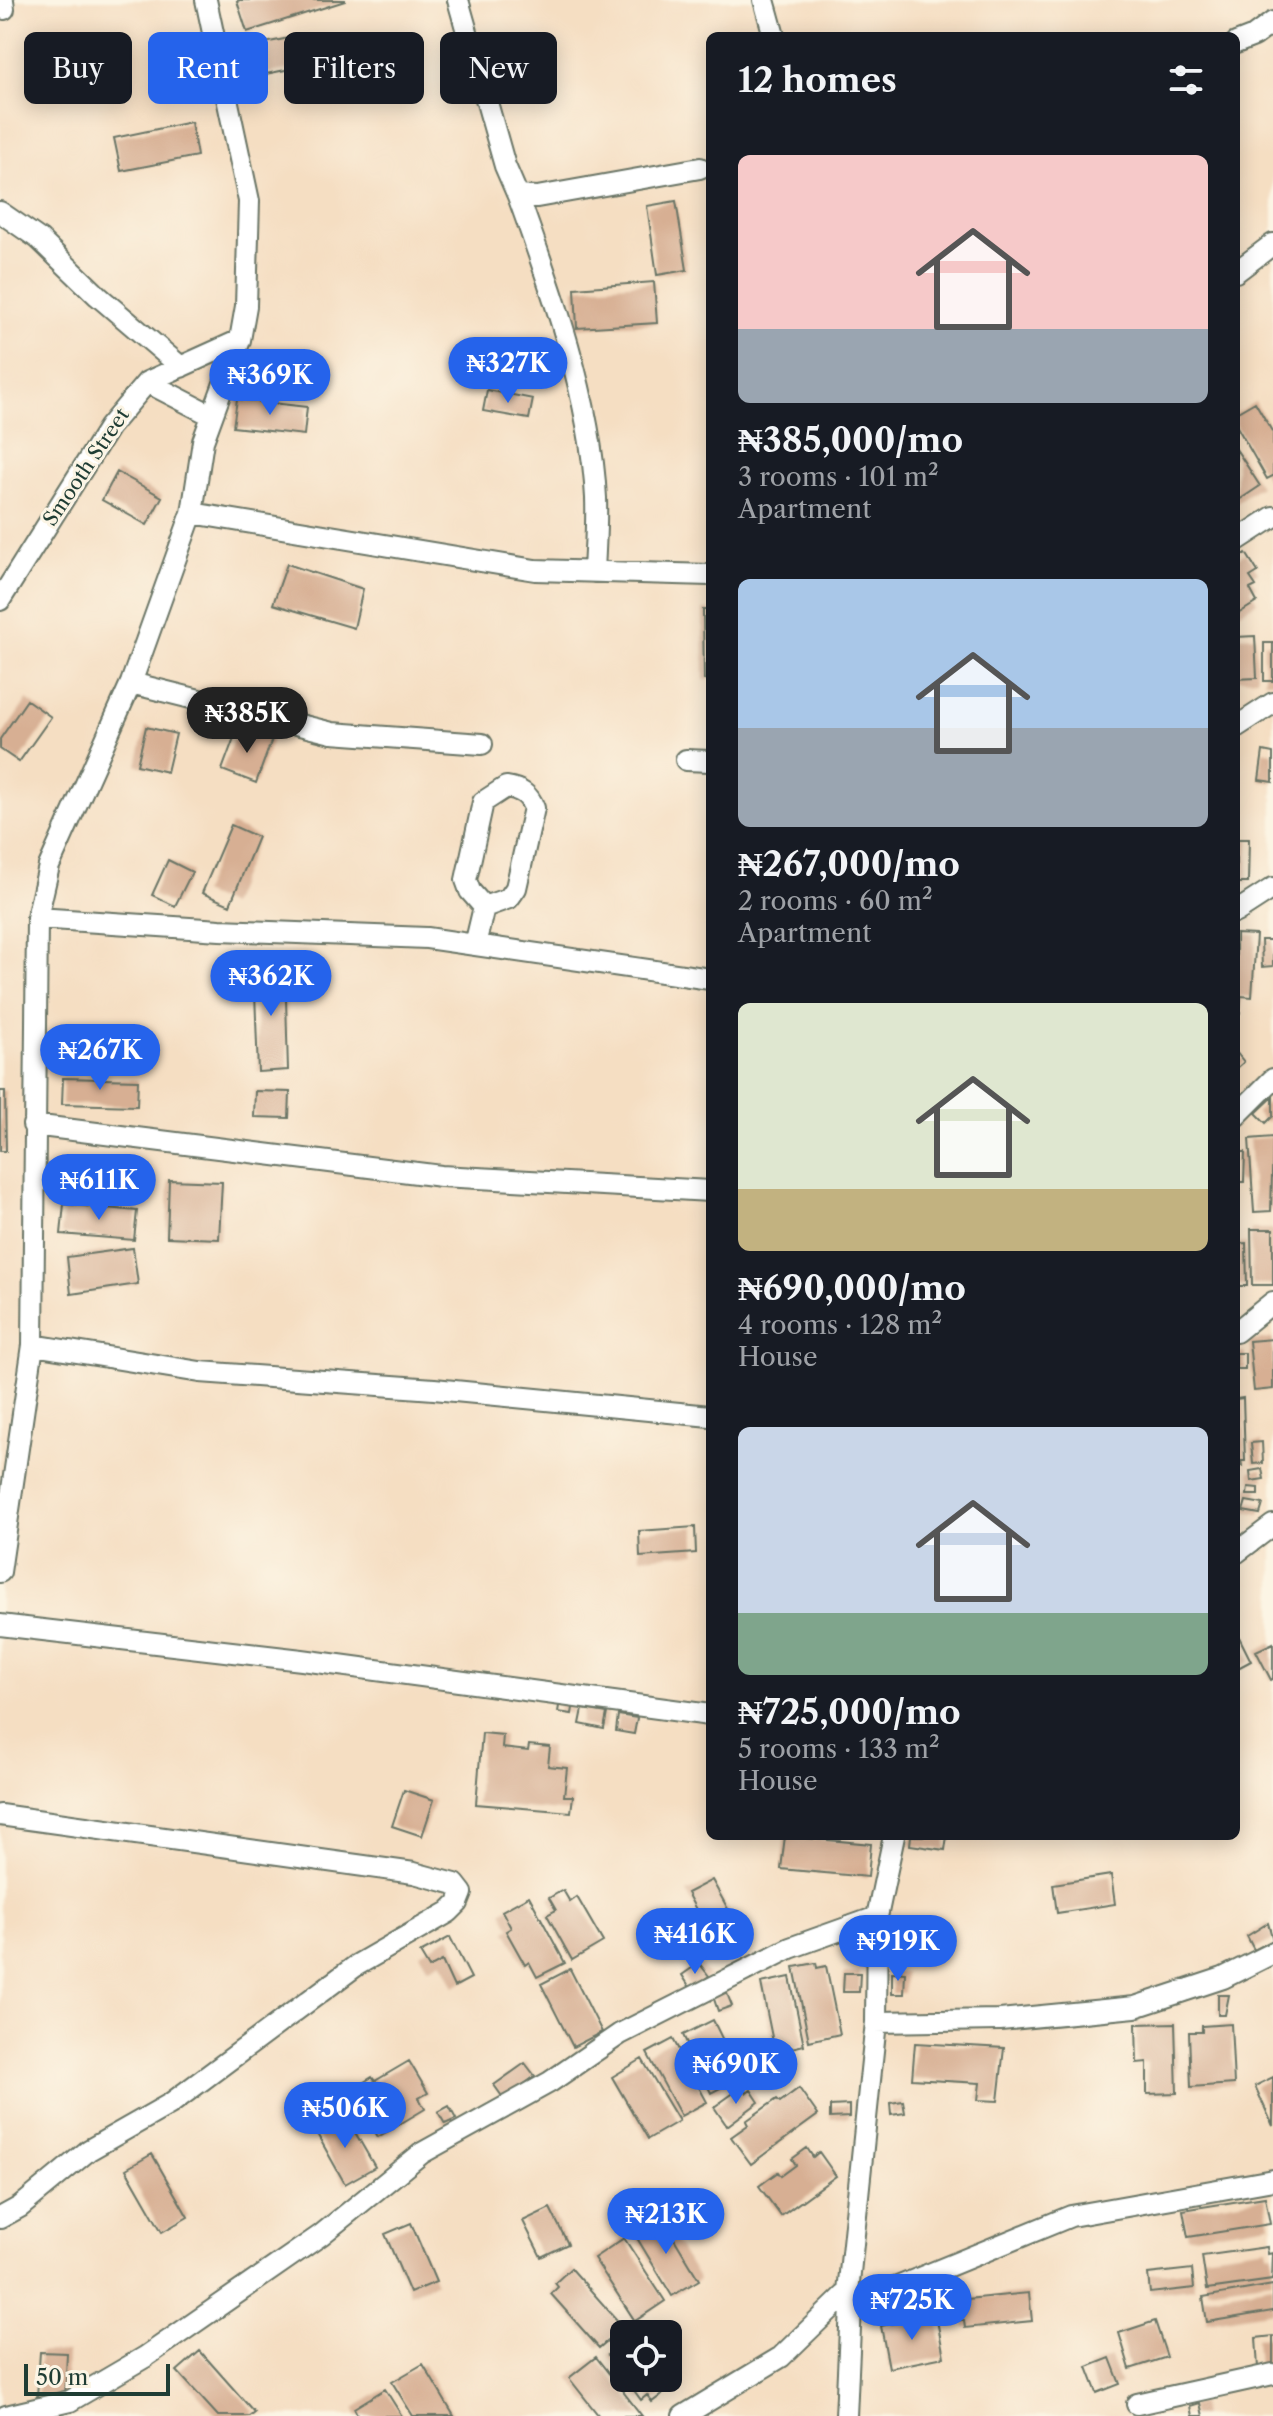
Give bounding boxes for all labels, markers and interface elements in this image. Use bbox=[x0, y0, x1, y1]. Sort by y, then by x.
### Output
chip: Buy bbox=[24, 32, 132, 104]
chip: Rent bbox=[148, 32, 268, 104]
chip: Filters bbox=[284, 32, 424, 104]
chip: New bbox=[440, 32, 557, 104]
icon: filters bbox=[1164, 58, 1208, 102]
text: 12 homes bbox=[738, 59, 897, 101]
icon: home bbox=[901, 207, 1045, 351]
pin: ₦327K bbox=[452, 337, 564, 405]
text: ₦327K bbox=[466, 347, 550, 379]
pin: ₦369K bbox=[214, 349, 326, 417]
text: ₦369K bbox=[227, 359, 313, 391]
street label: Smooth Street bbox=[38, 404, 134, 530]
text: ₦385,000/mo bbox=[738, 419, 963, 461]
text: 3 rooms · 101 m² bbox=[738, 461, 939, 493]
text: Apartment bbox=[738, 493, 871, 525]
icon: home bbox=[901, 631, 1045, 775]
pin: ₦385K bbox=[191, 687, 303, 755]
text: ₦385K bbox=[205, 697, 289, 729]
text: ₦267,000/mo bbox=[738, 843, 960, 885]
text: 2 rooms · 60 m² bbox=[738, 885, 933, 917]
text: Apartment bbox=[738, 917, 871, 949]
pin: ₦362K bbox=[215, 950, 327, 1018]
text: ₦362K bbox=[228, 960, 314, 992]
pin: ₦267K bbox=[44, 1024, 156, 1092]
text: ₦267K bbox=[58, 1034, 142, 1066]
icon: home bbox=[901, 1055, 1045, 1199]
pin: ₦611K bbox=[43, 1154, 155, 1222]
text: ₦611K bbox=[60, 1164, 138, 1196]
text: ₦690,000/mo bbox=[738, 1267, 966, 1309]
text: 4 rooms · 128 m² bbox=[738, 1309, 942, 1341]
text: House bbox=[738, 1341, 818, 1373]
icon: home bbox=[901, 1479, 1045, 1623]
text: ₦725,000/mo bbox=[738, 1691, 961, 1733]
text: 5 rooms · 133 m² bbox=[738, 1733, 940, 1765]
text: House bbox=[738, 1765, 818, 1797]
pin: ₦416K bbox=[639, 1908, 751, 1976]
pin: ₦919K bbox=[842, 1915, 954, 1983]
text: ₦416K bbox=[654, 1918, 736, 1950]
text: ₦919K bbox=[857, 1925, 939, 1957]
pin: ₦690K bbox=[680, 2038, 792, 2106]
text: ₦690K bbox=[692, 2048, 780, 2080]
pin: ₦506K bbox=[289, 2082, 401, 2150]
text: ₦506K bbox=[302, 2092, 388, 2124]
pin: ₦213K bbox=[610, 2188, 722, 2256]
text: ₦213K bbox=[625, 2198, 707, 2230]
pin: ₦725K bbox=[856, 2274, 968, 2342]
text: ₦725K bbox=[871, 2284, 953, 2316]
map controls bbox=[610, 2320, 682, 2392]
button: locate bbox=[610, 2320, 682, 2392]
scale bar bbox=[24, 2360, 170, 2396]
text: 50 m bbox=[36, 2364, 88, 2391]

